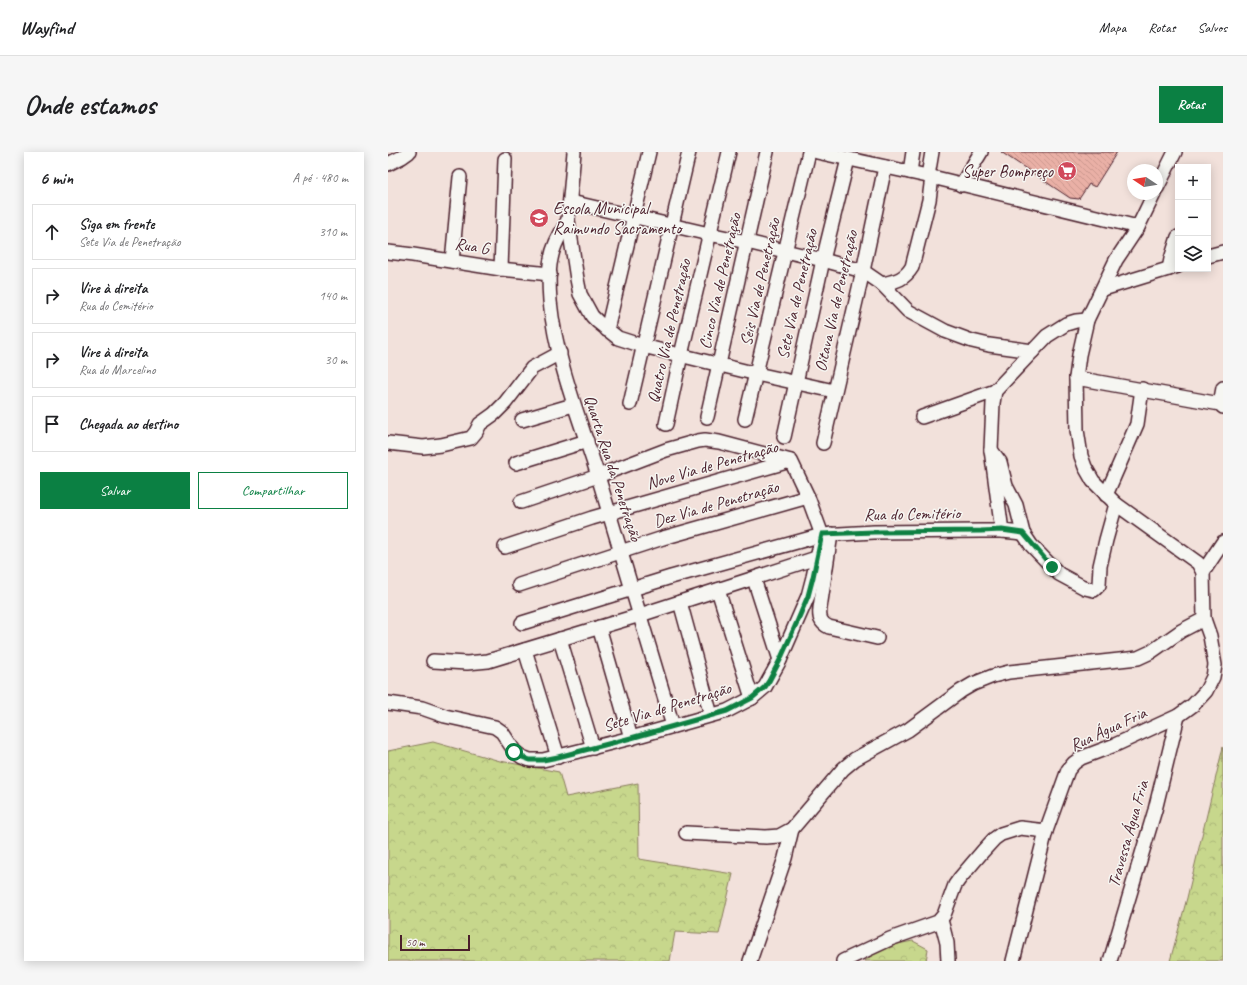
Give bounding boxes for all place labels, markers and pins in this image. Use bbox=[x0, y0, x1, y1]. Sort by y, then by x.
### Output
supermarket icon: Super Bompreço bbox=[1056, 160, 1078, 182]
place label: Super Bompreço bbox=[962, 161, 1054, 182]
place label: Escola Municipal Raimundo Sacramento bbox=[553, 198, 683, 239]
school or university icon: Escola Municipal Raimundo Sacramento bbox=[528, 207, 550, 229]

